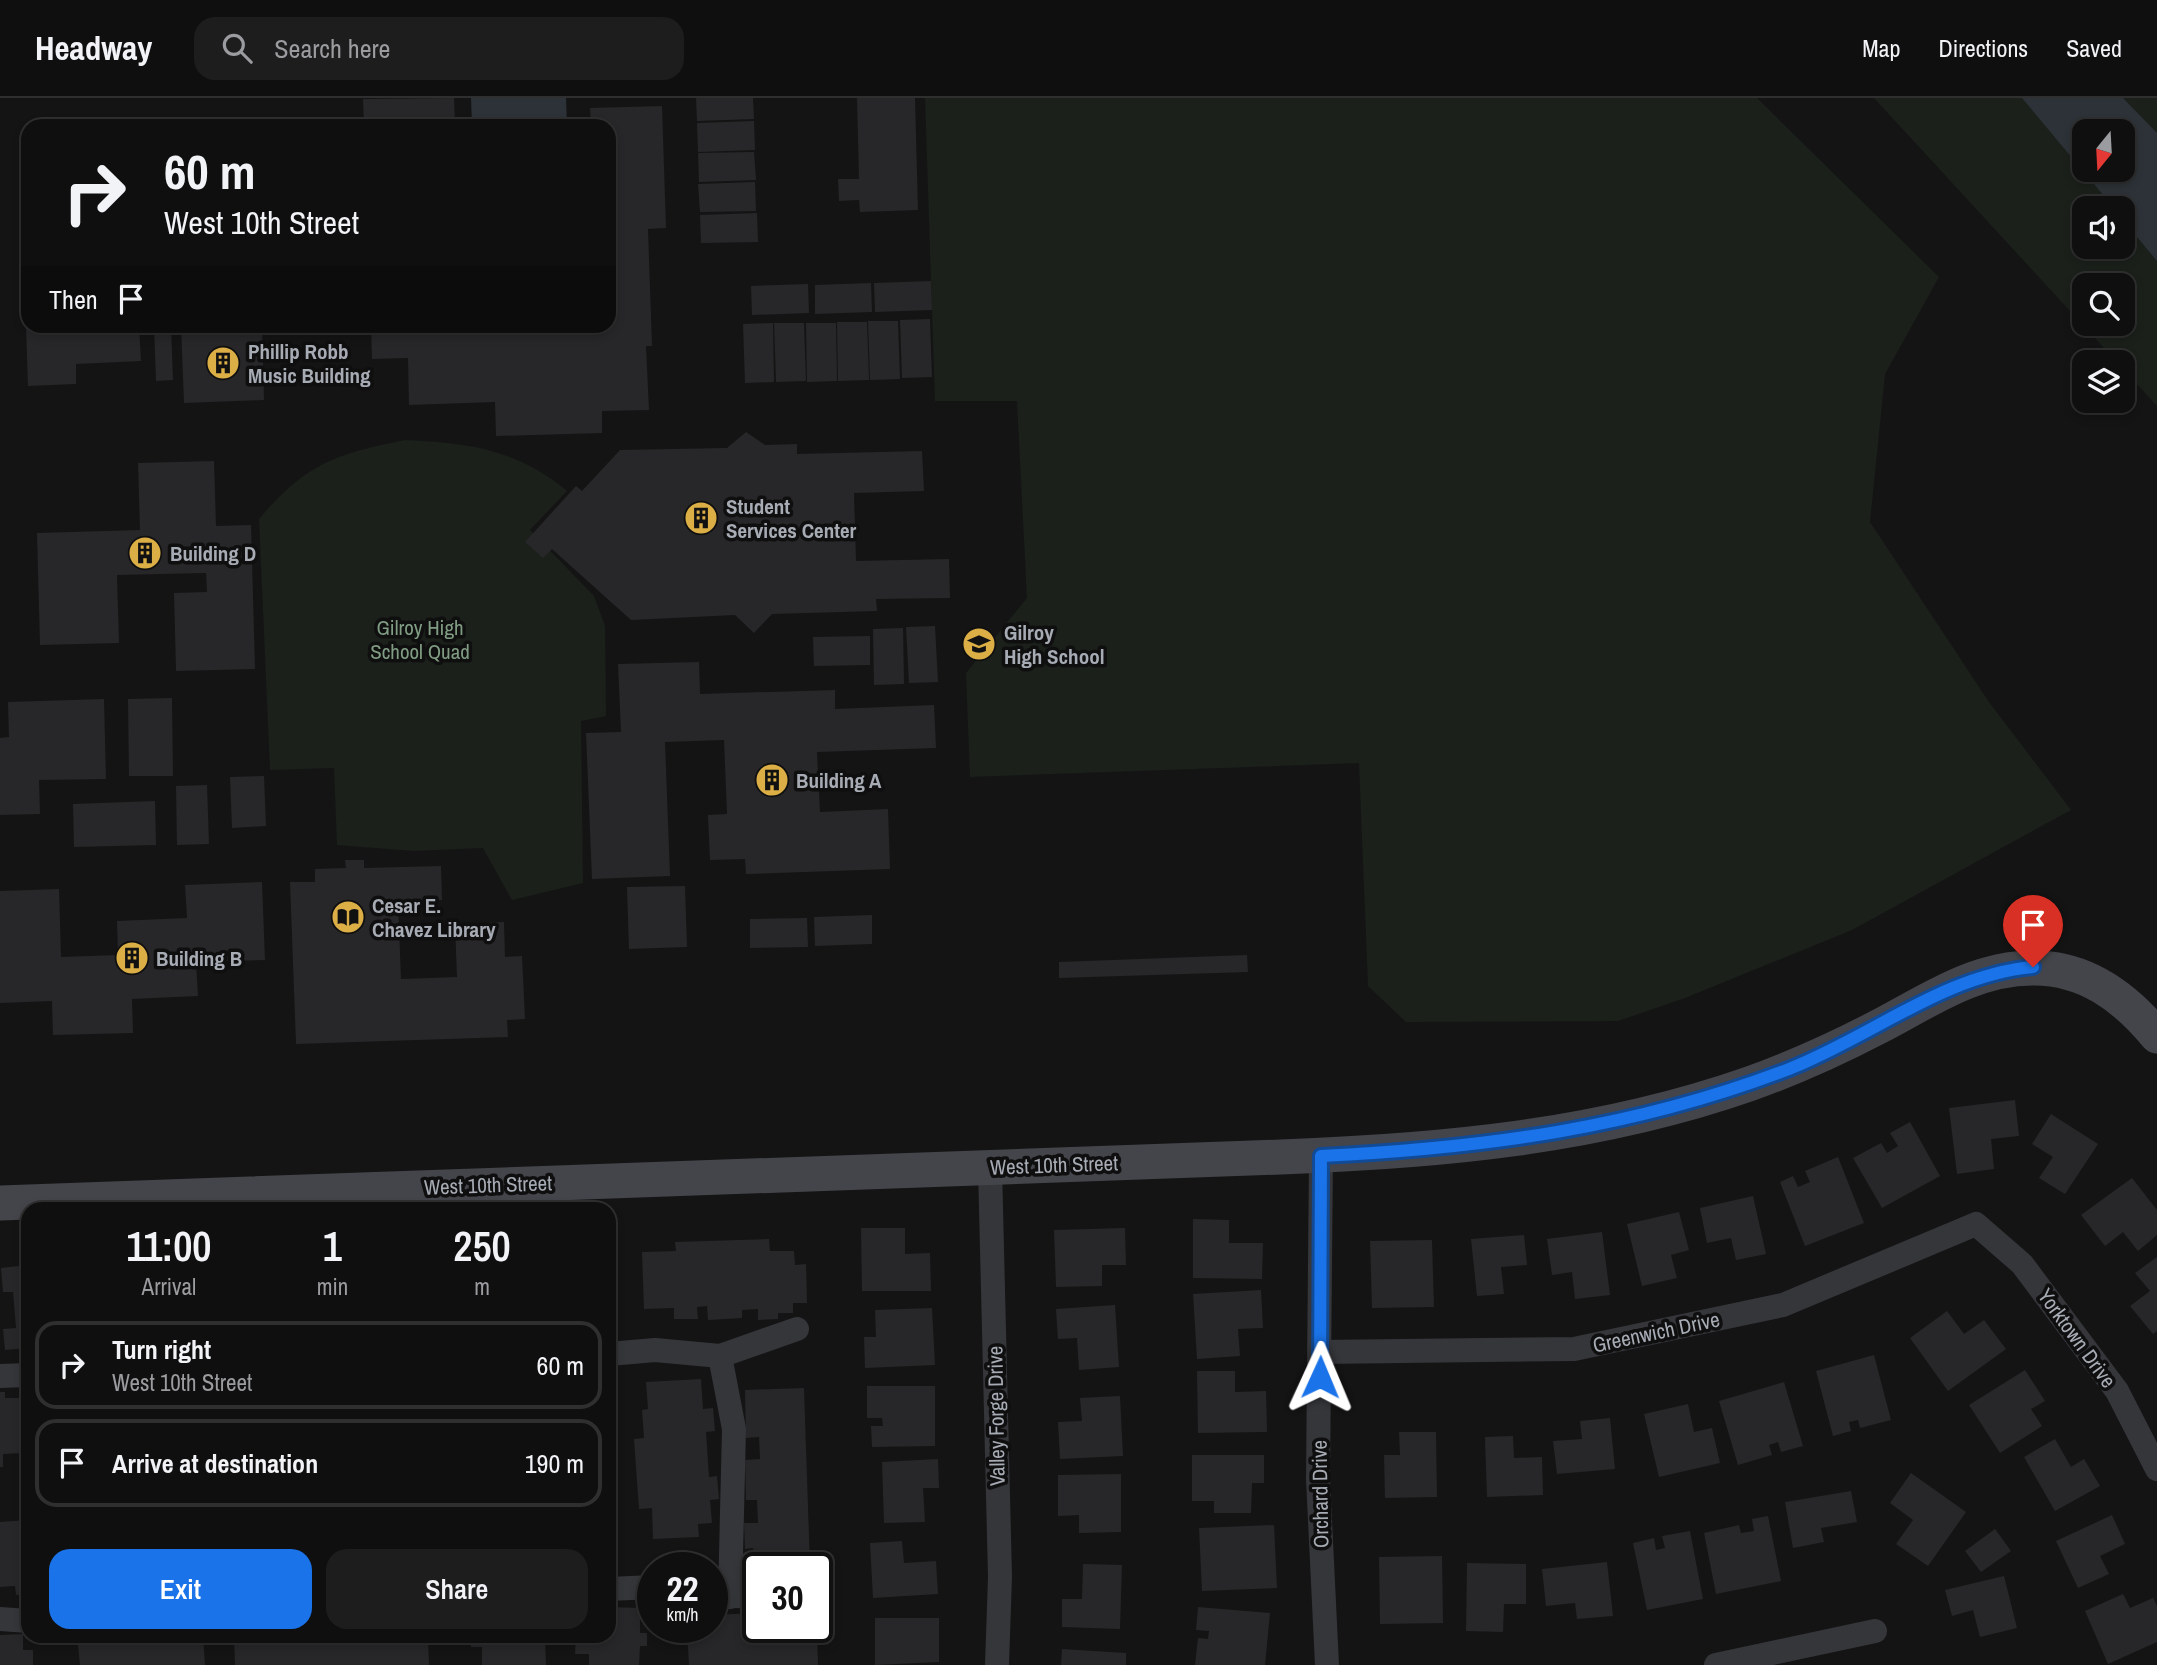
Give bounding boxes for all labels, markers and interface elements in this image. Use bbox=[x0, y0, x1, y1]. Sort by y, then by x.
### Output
search box bbox=[194, 17, 684, 80]
text: Headway bbox=[35, 26, 152, 70]
icon: search bbox=[218, 29, 256, 67]
text: Search here bbox=[274, 31, 390, 66]
text: Map bbox=[1862, 32, 1900, 64]
text: Directions bbox=[1938, 32, 2028, 64]
text: Saved bbox=[2066, 32, 2122, 64]
north arrow bbox=[2072, 119, 2135, 182]
map controls bbox=[2072, 119, 2135, 413]
text: 60 m bbox=[164, 138, 256, 204]
icon: right bbox=[49, 147, 140, 238]
button: sound bbox=[2072, 196, 2135, 259]
text: West 10th Street bbox=[164, 201, 359, 244]
button: search bbox=[2072, 273, 2135, 336]
icon: arrive bbox=[112, 280, 150, 318]
text: Then bbox=[49, 282, 98, 317]
place label: Phillip Robb Music Building bbox=[248, 337, 371, 390]
building icon: Phillip Robb Music Building bbox=[204, 344, 242, 382]
button: layers bbox=[2072, 350, 2135, 413]
place label: Student Services Center bbox=[726, 492, 856, 545]
building icon: Student Services Center bbox=[682, 499, 720, 537]
building icon: Building D bbox=[126, 534, 164, 572]
place label: Building D bbox=[170, 539, 256, 568]
park label: Gilroy High School Quad bbox=[370, 613, 470, 666]
place label: Gilroy High School bbox=[1004, 618, 1104, 671]
school or university icon: Gilroy High School bbox=[960, 625, 998, 663]
building icon: Building A bbox=[753, 761, 791, 799]
place label: Building A bbox=[796, 766, 882, 795]
place label: Cesar E. Chavez Library bbox=[372, 891, 496, 944]
pin bbox=[2003, 895, 2063, 967]
library icon: Cesar E. Chavez Library bbox=[329, 898, 367, 936]
icon: arrive bbox=[2014, 906, 2052, 944]
building icon: Building B bbox=[113, 939, 151, 977]
place label: Building B bbox=[156, 944, 242, 973]
street label: West 10th Street bbox=[990, 1148, 1119, 1182]
street label: West 10th Street bbox=[424, 1168, 553, 1202]
text: 11:00 bbox=[126, 1218, 212, 1274]
text: 1 bbox=[323, 1218, 342, 1274]
text: 250 bbox=[453, 1218, 511, 1274]
text: Arrival bbox=[142, 1271, 196, 1302]
text: min bbox=[317, 1271, 348, 1302]
text: m bbox=[474, 1271, 490, 1302]
street label: Yorktown Drive bbox=[2031, 1282, 2123, 1394]
street label: Greenwich Drive bbox=[1590, 1304, 1722, 1360]
text: Turn right bbox=[112, 1332, 211, 1367]
position arrow bbox=[1283, 1340, 1357, 1414]
icon: right bbox=[53, 1346, 91, 1384]
street label: Valley Forge Drive bbox=[980, 1346, 1012, 1486]
text: 60 m bbox=[537, 1348, 584, 1383]
text: West 10th Street bbox=[112, 1367, 252, 1398]
street label: Orchard Drive bbox=[1305, 1440, 1335, 1548]
icon: arrive bbox=[53, 1444, 91, 1482]
text: Arrive at destination bbox=[112, 1446, 318, 1481]
text: 190 m bbox=[525, 1446, 584, 1481]
button: Exit bbox=[49, 1549, 312, 1629]
button: Share bbox=[326, 1549, 588, 1629]
speed limit sign: 30 bbox=[742, 1552, 833, 1643]
text: 22 bbox=[667, 1565, 698, 1612]
text: km/h bbox=[667, 1602, 699, 1627]

